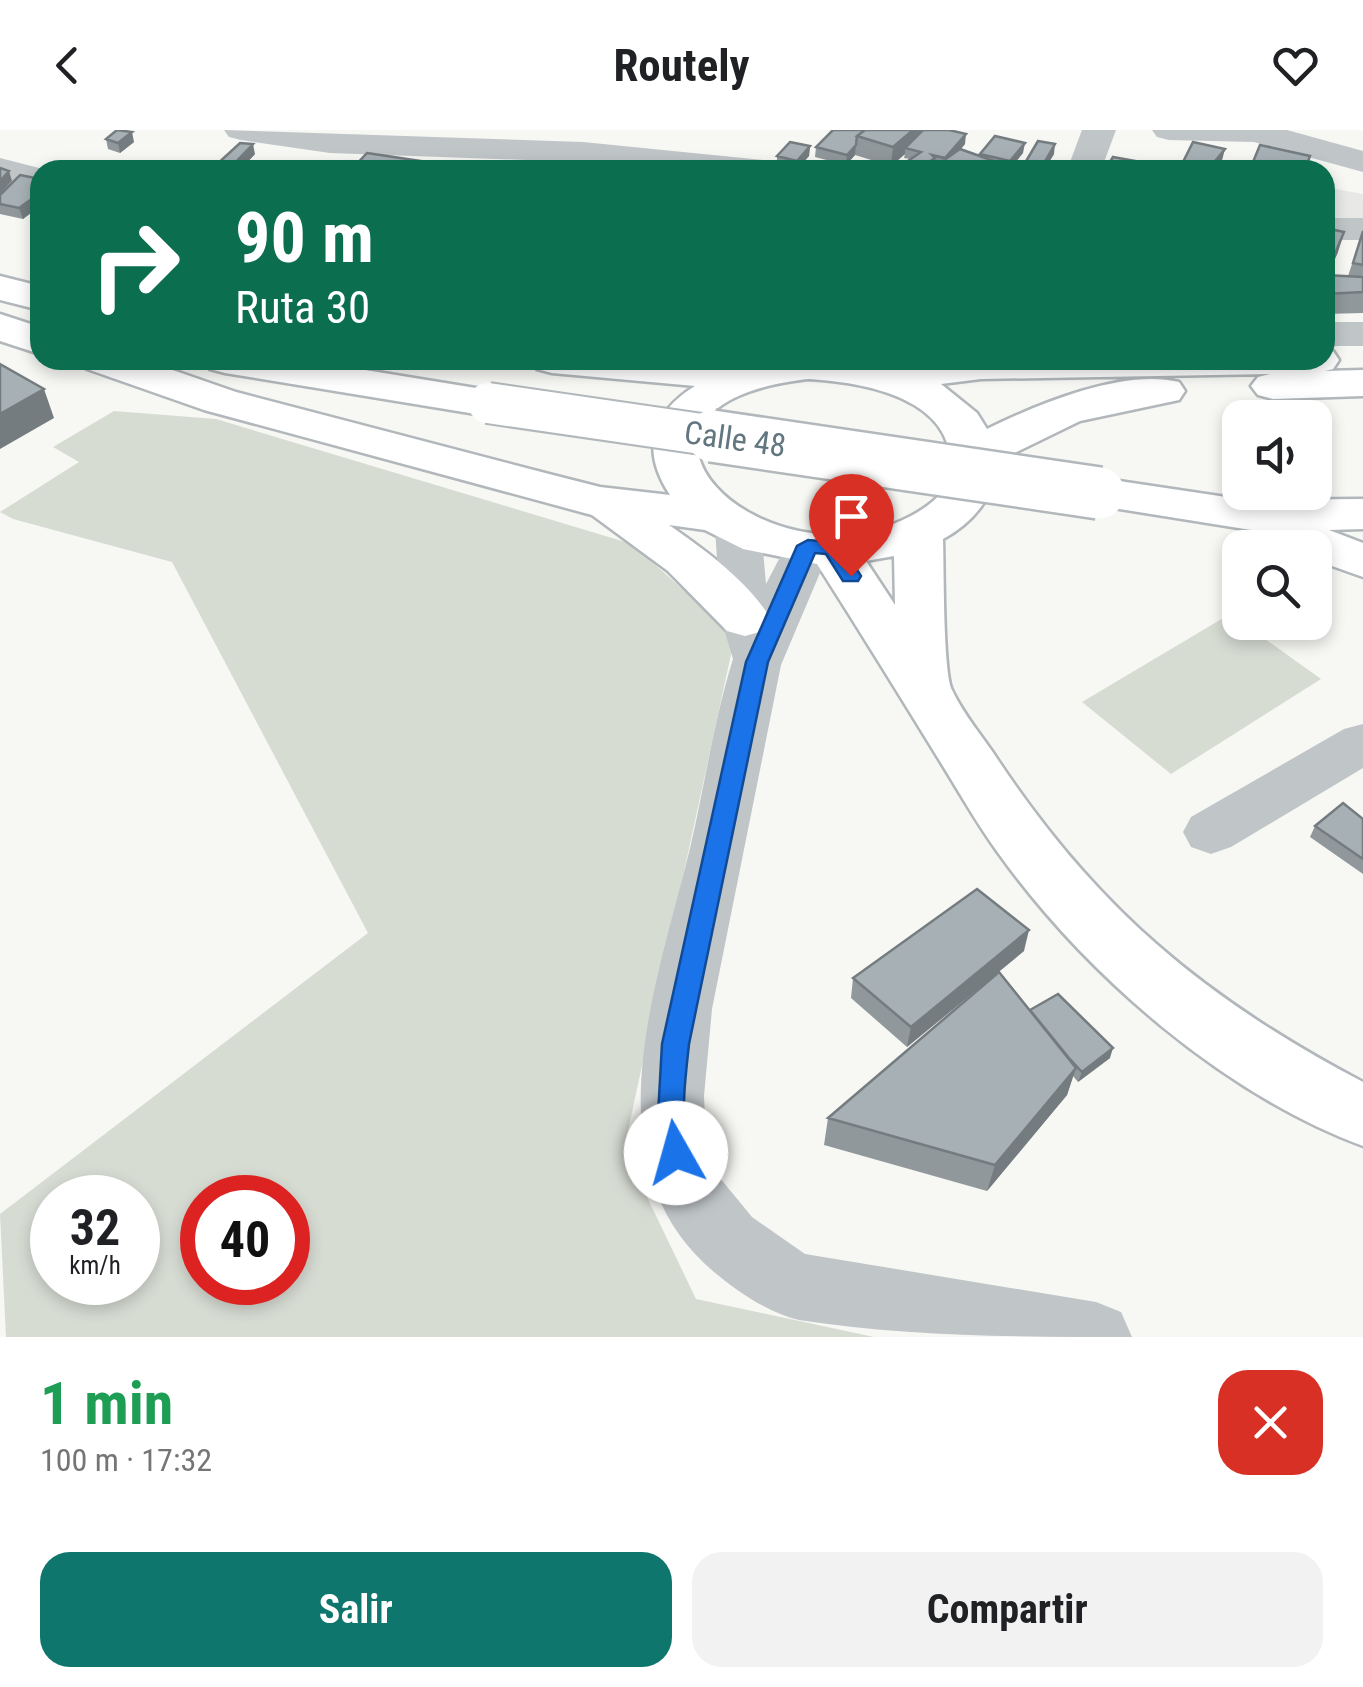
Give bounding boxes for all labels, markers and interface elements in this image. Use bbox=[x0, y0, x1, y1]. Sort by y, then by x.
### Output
icon: back bbox=[40, 38, 95, 93]
icon: heart bbox=[1268, 38, 1323, 93]
text: Routely bbox=[613, 39, 750, 92]
text: 90 m bbox=[235, 197, 374, 279]
icon: right bbox=[70, 200, 200, 330]
text: Ruta 30 bbox=[235, 281, 370, 334]
map controls bbox=[1222, 400, 1332, 640]
button: sound bbox=[1222, 400, 1332, 510]
street label: Calle 48 bbox=[682, 413, 788, 465]
pin bbox=[809, 474, 894, 577]
icon: arrive bbox=[824, 489, 879, 544]
button: search bbox=[1222, 530, 1332, 640]
position arrow bbox=[624, 1101, 728, 1205]
speed limit sign: 40 bbox=[180, 1175, 310, 1305]
text: 32 bbox=[70, 1199, 120, 1257]
text: km/h bbox=[69, 1251, 121, 1280]
text: 1 min bbox=[40, 1368, 173, 1439]
button: close bbox=[1218, 1370, 1323, 1475]
text: 100 m · 17:32 bbox=[40, 1441, 212, 1479]
button: Salir bbox=[40, 1552, 672, 1667]
button: Compartir bbox=[692, 1552, 1323, 1667]

